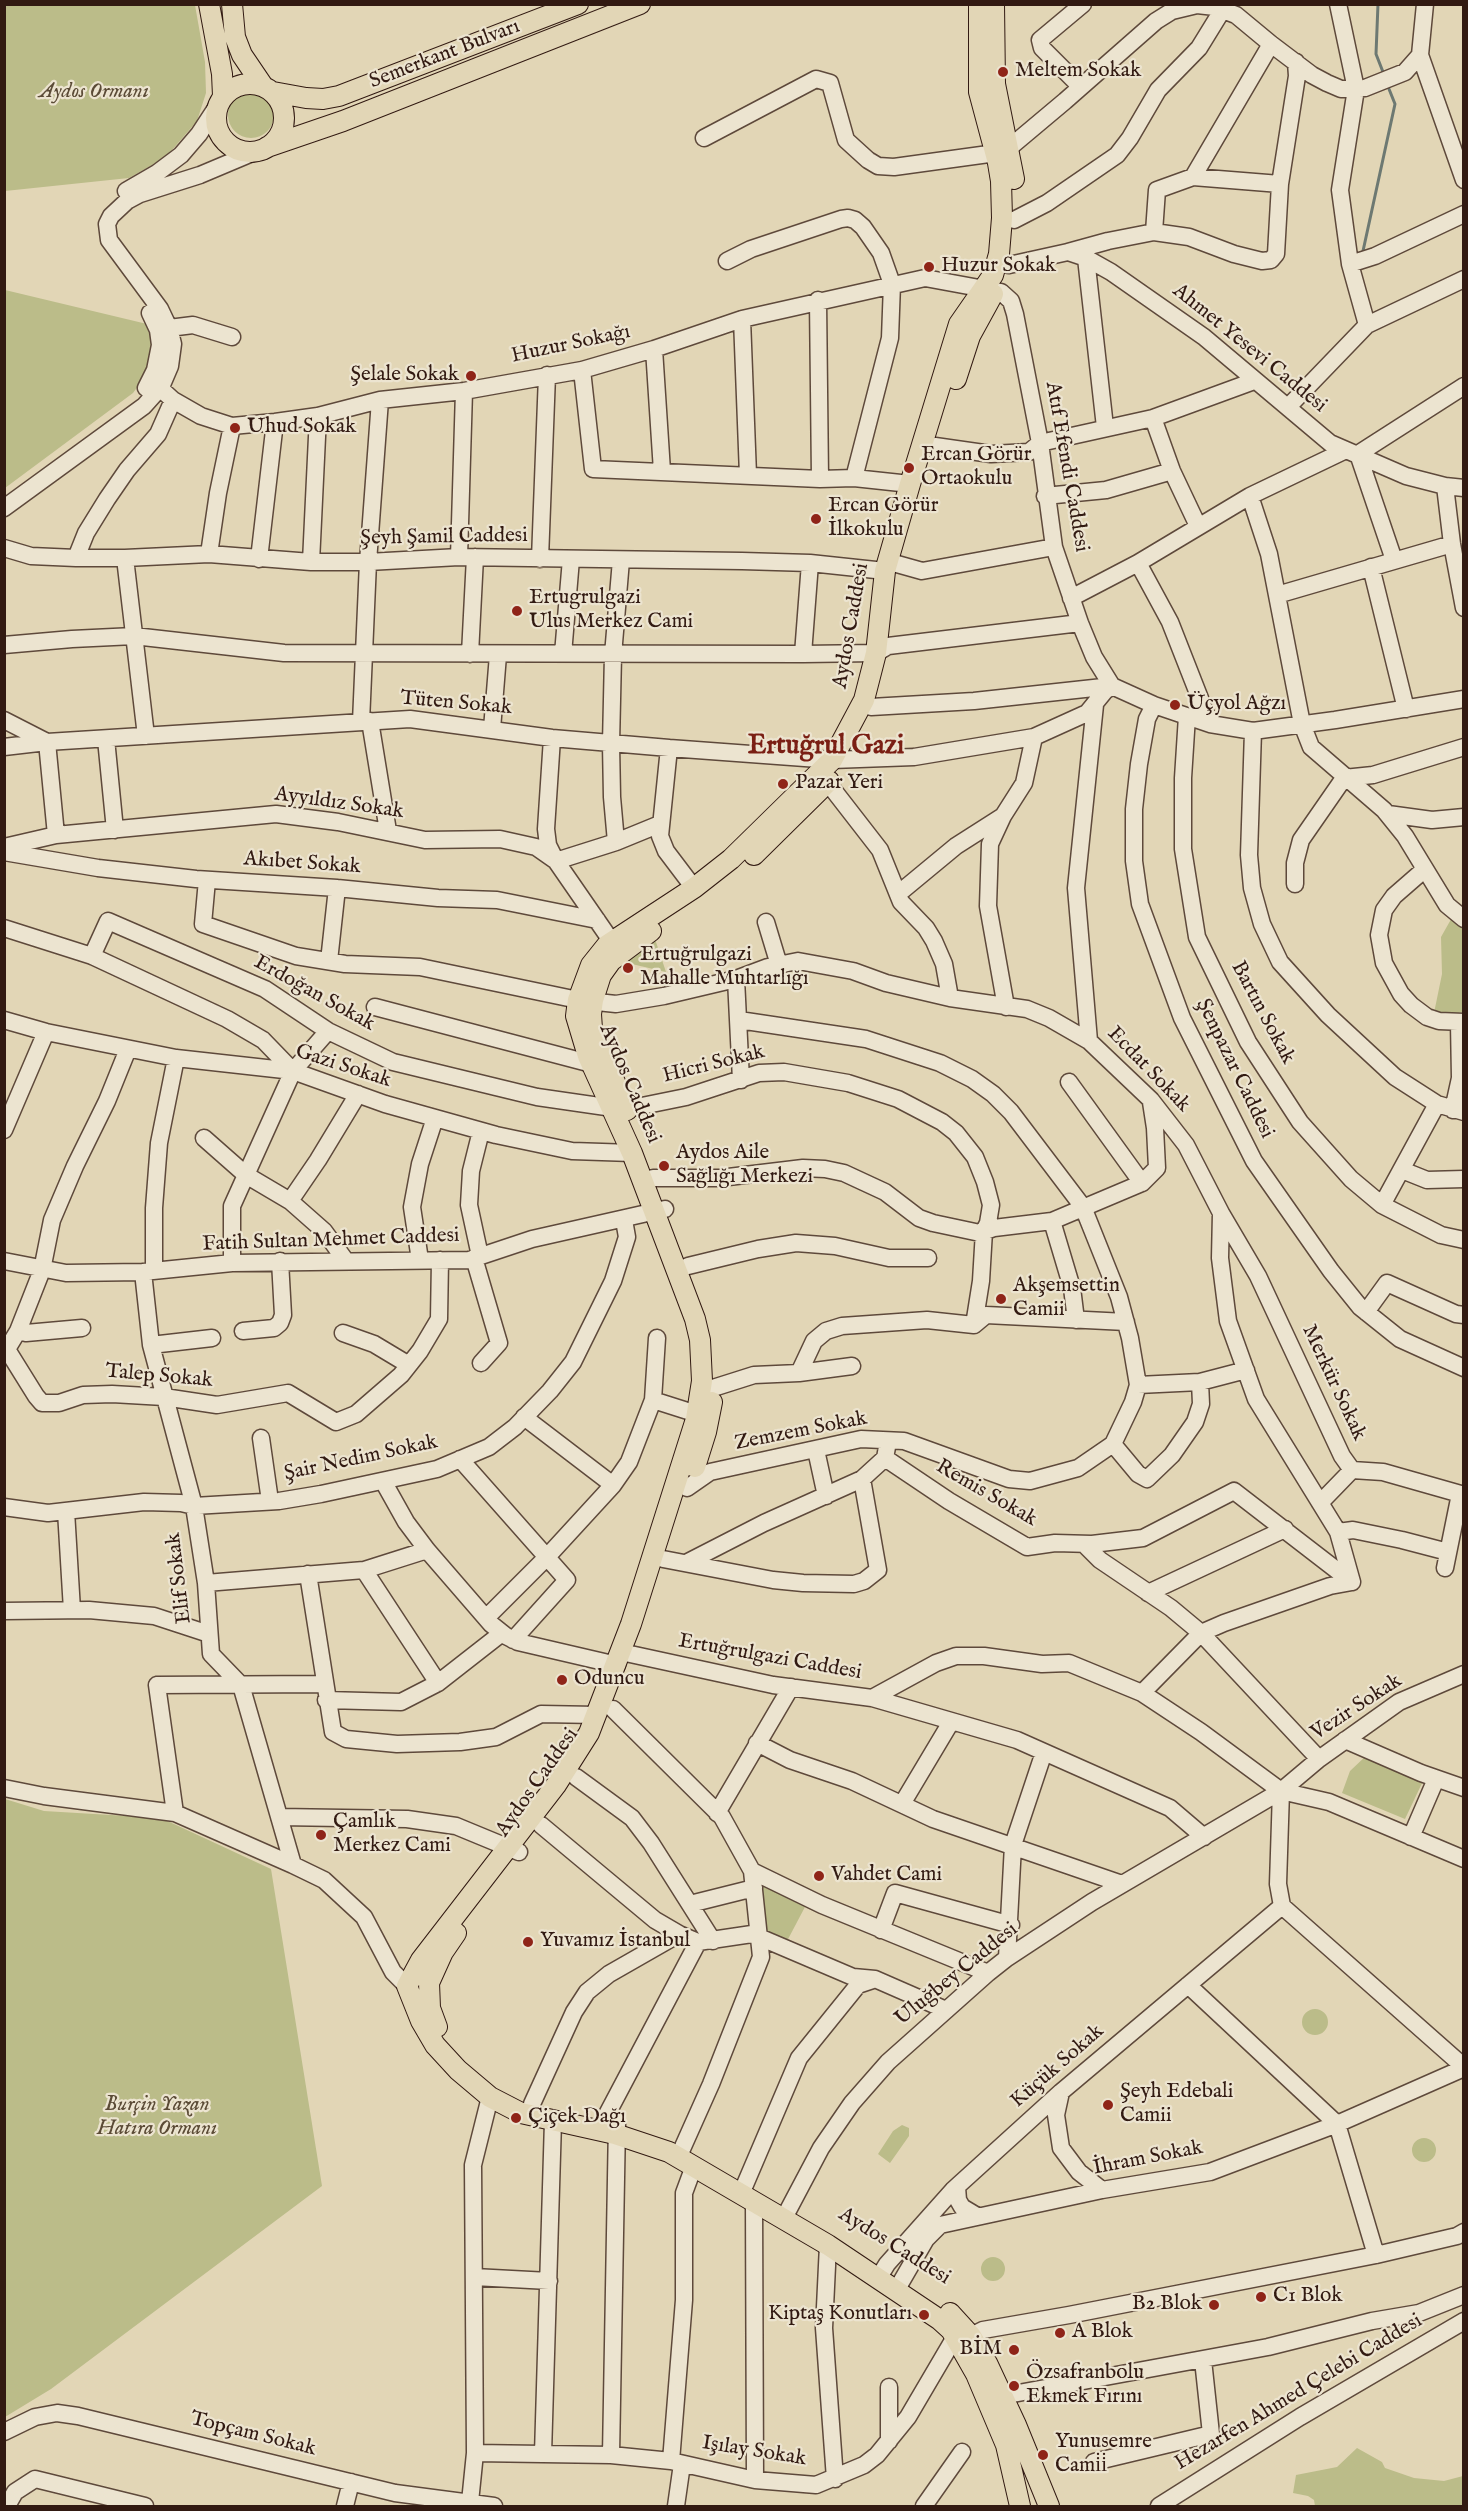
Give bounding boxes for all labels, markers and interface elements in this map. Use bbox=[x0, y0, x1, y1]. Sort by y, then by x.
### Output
street label: Semerkant Bulvarı bbox=[366, 15, 524, 95]
place label: Meltem Sokak bbox=[1015, 59, 1141, 85]
marker: Meltem Sokak bbox=[996, 65, 1010, 79]
park label: Aydos Ormanı bbox=[39, 80, 149, 106]
place label: Huzur Sokak bbox=[941, 254, 1056, 280]
marker: Huzur Sokak bbox=[922, 260, 936, 274]
street label: Ahmet Yesevi Caddesi bbox=[1167, 279, 1331, 419]
street label: Huzur Sokağı bbox=[509, 320, 633, 370]
place label: Şelale Sokak bbox=[350, 363, 459, 389]
marker: Şelale Sokak bbox=[464, 369, 478, 383]
street label: Atıf Efendi Caddesi bbox=[1039, 380, 1093, 554]
place label: Uhud Sokak bbox=[247, 415, 356, 441]
marker: Uhud Sokak bbox=[228, 421, 242, 435]
place label: Ercan Görür Ortaokulu bbox=[921, 443, 1031, 493]
marker: Ercan Görür Ortaokulu bbox=[902, 461, 916, 475]
place label: Ercan Görür İlkokulu bbox=[828, 494, 938, 544]
marker: Ercan Görür İlkokulu bbox=[809, 512, 823, 526]
street label: Şeyh Şamil Caddesi bbox=[360, 524, 528, 552]
street label: Aydos Caddesi bbox=[829, 561, 875, 691]
place label: Ertugrulgazi Ulus Merkez Cami bbox=[529, 586, 693, 636]
marker: Ertugrulgazi Ulus Merkez Cami bbox=[510, 604, 524, 618]
street label: Tüten Sokak bbox=[399, 687, 513, 721]
place label: Üçyol Ağzı bbox=[1187, 692, 1286, 718]
marker: Üçyol Ağzı bbox=[1168, 698, 1182, 712]
district label: Ertuğrul Gazi bbox=[748, 731, 904, 763]
place label: Pazar Yeri bbox=[795, 771, 883, 797]
marker: Pazar Yeri bbox=[776, 777, 790, 791]
street label: Ayyıldız Sokak bbox=[273, 782, 405, 826]
street label: Akıbet Sokak bbox=[243, 847, 361, 881]
place label: Ertuğrulgazi Mahalle Muhtarlığı bbox=[640, 943, 809, 993]
street label: Erdoğan Sokak bbox=[249, 950, 379, 1038]
street label: Bartın Sokak bbox=[1224, 957, 1300, 1069]
marker: Ertuğrulgazi Mahalle Muhtarlığı bbox=[621, 961, 635, 975]
street label: Şenpazar Caddesi bbox=[1189, 995, 1279, 1143]
street label: Aydos Caddesi bbox=[593, 1021, 665, 1147]
street label: Ecdat Sokak bbox=[1101, 1022, 1195, 1118]
street label: Gazi Sokak bbox=[292, 1040, 394, 1094]
street label: Hicri Sokak bbox=[660, 1040, 768, 1090]
place label: Aydos Aile Sağlığı Merkezi bbox=[676, 1141, 813, 1191]
marker: Aydos Aile Sağlığı Merkezi bbox=[657, 1159, 671, 1173]
street label: Fatih Sultan Mehmet Caddesi bbox=[202, 1224, 460, 1258]
place label: Akşemsettin Camii bbox=[1013, 1274, 1120, 1324]
marker: Akşemsettin Camii bbox=[994, 1292, 1008, 1306]
street label: Merkür Sokak bbox=[1295, 1321, 1371, 1445]
street label: Talep Sokak bbox=[104, 1360, 214, 1394]
street label: Zemzem Sokak bbox=[733, 1407, 869, 1457]
street label: Şair Nedim Sokak bbox=[282, 1430, 440, 1488]
street label: Remis Sokak bbox=[931, 1455, 1041, 1533]
street label: Elif Sokak bbox=[162, 1531, 198, 1625]
street label: Ertuğrulgazi Caddesi bbox=[676, 1629, 864, 1687]
place label: Oduncu bbox=[574, 1667, 645, 1693]
street label: Vezir Sokak bbox=[1307, 1669, 1407, 1747]
marker: Oduncu bbox=[555, 1673, 569, 1687]
street label: Aydos Caddesi bbox=[491, 1724, 585, 1842]
place label: Çamlık Merkez Cami bbox=[333, 1810, 451, 1860]
marker: Çamlık Merkez Cami bbox=[314, 1828, 328, 1842]
place label: Vahdet Cami bbox=[831, 1863, 942, 1889]
marker: Vahdet Cami bbox=[812, 1869, 826, 1883]
street label: Uluğbey Caddesi bbox=[890, 1918, 1024, 2032]
place label: Yuvamız İstanbul bbox=[540, 1929, 690, 1955]
marker: Yuvamız İstanbul bbox=[521, 1935, 535, 1949]
street label: Küçük Sokak bbox=[1006, 2020, 1110, 2114]
place label: Şeyh Edebali Camii bbox=[1120, 2080, 1233, 2130]
park label: Burçin Yazan Hatıra Ormanı bbox=[97, 2093, 217, 2143]
marker: Şeyh Edebali Camii bbox=[1101, 2098, 1115, 2112]
place label: Çiçek Dağı bbox=[528, 2105, 626, 2131]
marker: Çiçek Dağı bbox=[509, 2111, 523, 2125]
street label: İhram Sokak bbox=[1091, 2136, 1205, 2182]
street label: Aydos Caddesi bbox=[833, 2203, 955, 2291]
place label: C1 Blok bbox=[1273, 2284, 1342, 2310]
marker: C1 Blok bbox=[1254, 2290, 1268, 2304]
place label: B2 Blok bbox=[1132, 2292, 1202, 2318]
marker: B2 Blok bbox=[1207, 2298, 1221, 2312]
place label: Kiptaş Konutları bbox=[768, 2302, 912, 2328]
marker: Kiptaş Konutları bbox=[917, 2308, 931, 2322]
street label: Hezarfen Ahmed Çelebi Caddesi bbox=[1171, 2309, 1427, 2477]
place label: A Blok bbox=[1072, 2320, 1133, 2346]
marker: A Blok bbox=[1053, 2326, 1067, 2340]
place label: BİM bbox=[959, 2337, 1002, 2363]
marker: BİM bbox=[1007, 2343, 1021, 2357]
place label: Özsafranbolu Ekmek Fırını bbox=[1026, 2361, 1144, 2411]
marker: Özsafranbolu Ekmek Fırını bbox=[1007, 2379, 1021, 2393]
street label: Topçam Sokak bbox=[188, 2407, 318, 2463]
place label: Yunusemre Cami̇i̇ bbox=[1055, 2430, 1152, 2480]
street label: Işılay Sokak bbox=[700, 2431, 808, 2473]
marker: Yunusemre Cami̇i̇ bbox=[1036, 2448, 1050, 2462]

